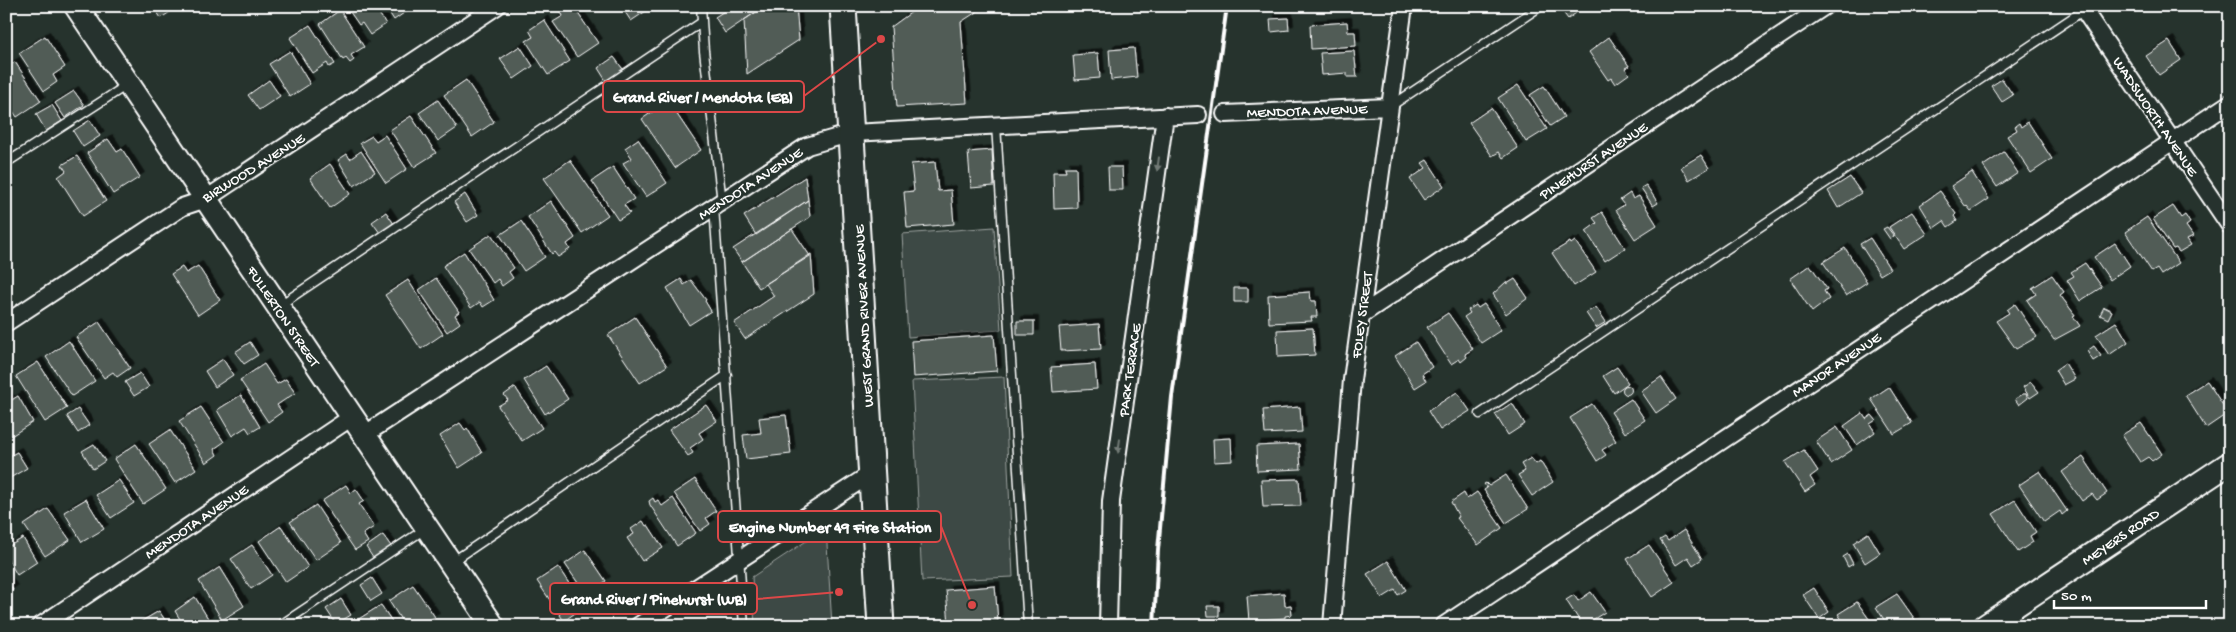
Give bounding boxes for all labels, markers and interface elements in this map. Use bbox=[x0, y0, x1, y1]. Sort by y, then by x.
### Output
street label: WADSWORTH AVENUE bbox=[2108, 54, 2201, 181]
callout: Grand River / Mendota (EB) bbox=[603, 81, 804, 112]
text: Grand River / Mendota (EB) bbox=[613, 90, 793, 109]
street label: MENDOTA AVENUE bbox=[1246, 101, 1368, 123]
street label: PINEHURST AVENUE bbox=[1536, 118, 1652, 205]
street label: BIRWOOD AVENUE bbox=[199, 130, 309, 208]
street label: MENDOTA AVENUE bbox=[696, 144, 807, 225]
one-way arrow bbox=[1154, 156, 1162, 172]
street label: WEST GRAND RIVER AVENUE bbox=[851, 224, 879, 408]
street label: FULLERTON STREET bbox=[241, 262, 323, 372]
street label: FOLEY STREET bbox=[1348, 270, 1378, 361]
street label: PARK TERRACE bbox=[1115, 322, 1147, 419]
street label: MANOR AVENUE bbox=[1789, 329, 1886, 402]
one-way arrow bbox=[1115, 439, 1123, 455]
street label: MENDOTA AVENUE bbox=[142, 481, 253, 564]
street label: MEYERS ROAD bbox=[2079, 505, 2164, 570]
callout: Engine Number 49 Fire Station bbox=[718, 511, 941, 542]
text: Engine Number 49 Fire Station bbox=[729, 520, 932, 539]
scale bar bbox=[2054, 577, 2206, 609]
callout: Grand River / Pinehurst (WB) bbox=[550, 583, 757, 614]
text: 50 m bbox=[2061, 588, 2092, 606]
text: Grand River / Pinehurst (WB) bbox=[561, 592, 747, 611]

